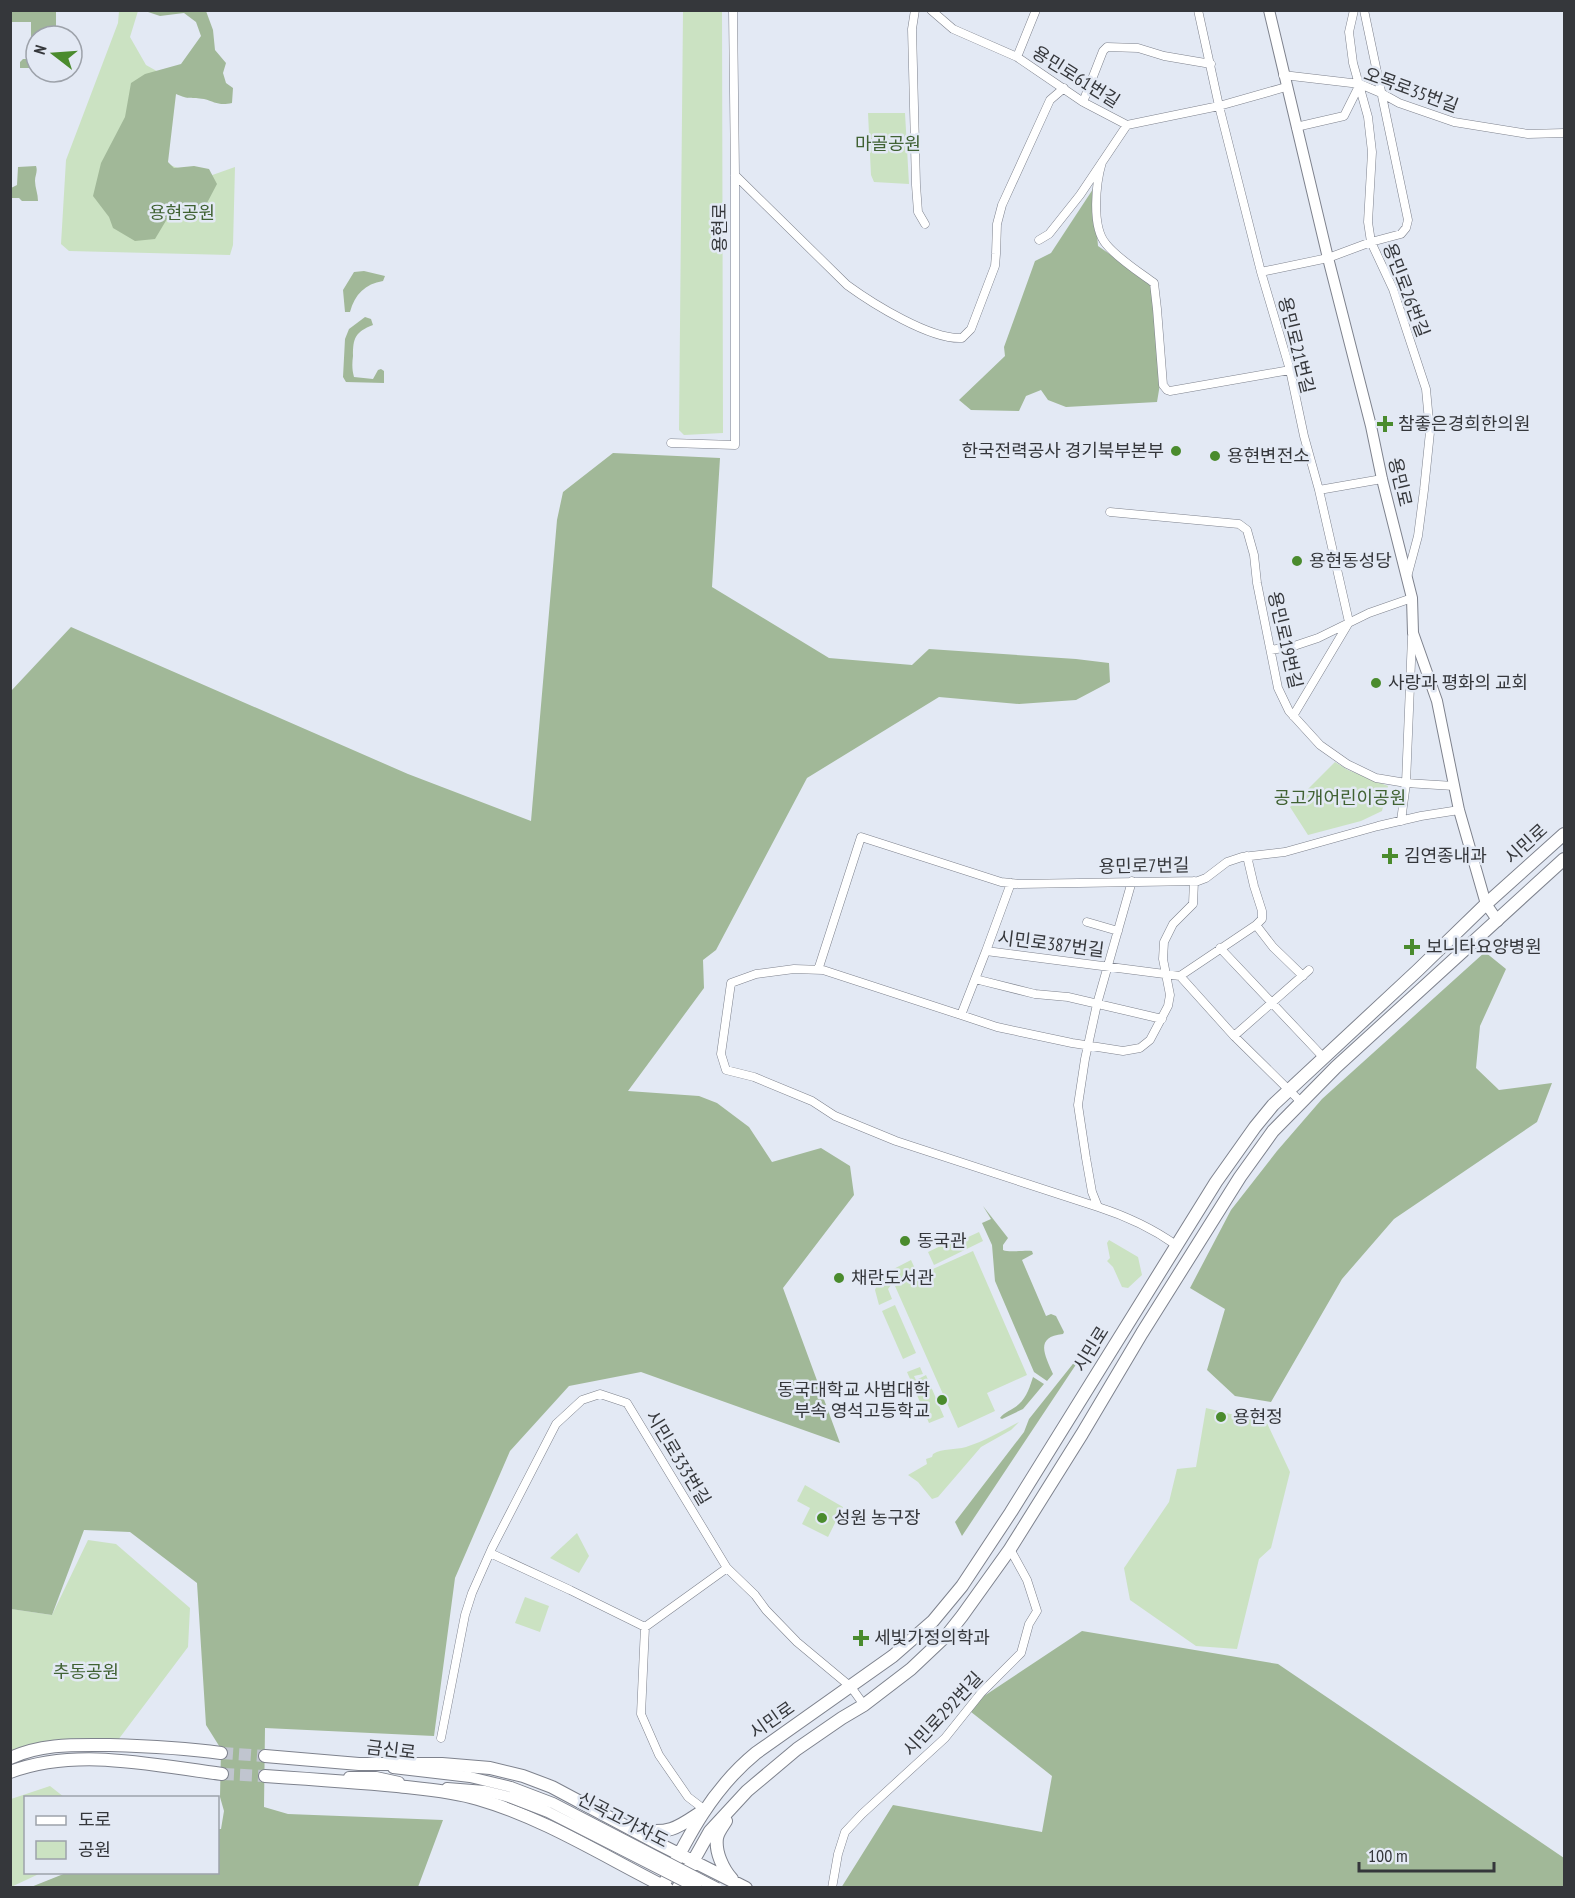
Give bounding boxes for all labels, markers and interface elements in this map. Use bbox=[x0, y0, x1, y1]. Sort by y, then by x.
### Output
north arrow bbox=[24, 24, 84, 84]
street label: 용민로61번길 bbox=[1028, 41, 1124, 113]
text: N bbox=[29, 43, 50, 57]
street label: 오목로35번길 bbox=[1361, 62, 1462, 117]
park label: 마골공원 bbox=[855, 132, 921, 155]
park label: 용현공원 bbox=[149, 201, 215, 224]
street label: 용현로 bbox=[708, 203, 731, 253]
street label: 용민로26번길 bbox=[1378, 239, 1435, 340]
street label: 용민로21번길 bbox=[1273, 294, 1320, 396]
place label: 참좋은경희한의원 bbox=[1398, 412, 1530, 435]
marker: 참좋은경희한의원 bbox=[1376, 415, 1394, 433]
place label: 한국전력공사 경기북부본부 bbox=[961, 439, 1164, 462]
marker: 한국전력공사 경기북부본부 bbox=[1169, 444, 1183, 458]
place label: 용현변전소 bbox=[1227, 444, 1310, 467]
marker: 용현변전소 bbox=[1208, 449, 1222, 463]
street label: 용민로 bbox=[1384, 455, 1417, 509]
place label: 용현동성당 bbox=[1309, 549, 1392, 572]
marker: 용현동성당 bbox=[1290, 554, 1304, 568]
street label: 용민로19번길 bbox=[1263, 589, 1308, 691]
place label: 사랑과 평화의 교회 bbox=[1388, 671, 1528, 694]
marker: 사랑과 평화의 교회 bbox=[1369, 676, 1383, 690]
park label: 공고개어린이공원 bbox=[1274, 786, 1406, 809]
street label: 시민로 bbox=[1500, 818, 1552, 869]
place label: 김연종내과 bbox=[1404, 844, 1487, 867]
marker: 김연종내과 bbox=[1381, 847, 1399, 865]
street label: 용민로7번길 bbox=[1098, 853, 1190, 878]
street label: 시민로387번길 bbox=[997, 926, 1106, 961]
place label: 보니타요양병원 bbox=[1426, 935, 1542, 958]
marker: 보니타요양병원 bbox=[1403, 938, 1421, 956]
place label: 동국관 bbox=[917, 1229, 967, 1252]
marker: 동국관 bbox=[898, 1234, 912, 1248]
place label: 채란도서관 bbox=[851, 1266, 934, 1289]
marker: 채란도서관 bbox=[832, 1271, 846, 1285]
street label: 시민로 bbox=[1068, 1322, 1113, 1376]
place label: 동국대학교 사범대학 부속 영석고등학교 bbox=[777, 1378, 930, 1422]
marker: 동국대학교 사범대학 부속 영석고등학교 bbox=[935, 1393, 949, 1407]
place label: 용현정 bbox=[1233, 1405, 1283, 1428]
street label: 시민로333번길 bbox=[641, 1406, 716, 1510]
marker: 용현정 bbox=[1214, 1410, 1228, 1424]
place label: 성원 농구장 bbox=[834, 1506, 921, 1529]
marker: 성원 농구장 bbox=[815, 1511, 829, 1525]
place label: 세빛가정의학과 bbox=[874, 1626, 990, 1649]
marker: 세빛가정의학과 bbox=[852, 1629, 870, 1647]
park label: 추동공원 bbox=[53, 1660, 119, 1683]
street label: 시민로292번길 bbox=[898, 1667, 988, 1761]
street label: 시민로 bbox=[745, 1696, 799, 1743]
street label: 금신로 bbox=[365, 1735, 417, 1764]
street label: 신곡고가차도 bbox=[574, 1787, 673, 1852]
legend bbox=[24, 1796, 219, 1874]
text: 도로 bbox=[78, 1808, 111, 1831]
scale bar bbox=[1359, 1835, 1494, 1873]
text: 공원 bbox=[78, 1838, 111, 1861]
text: 100 m bbox=[1368, 1844, 1408, 1867]

